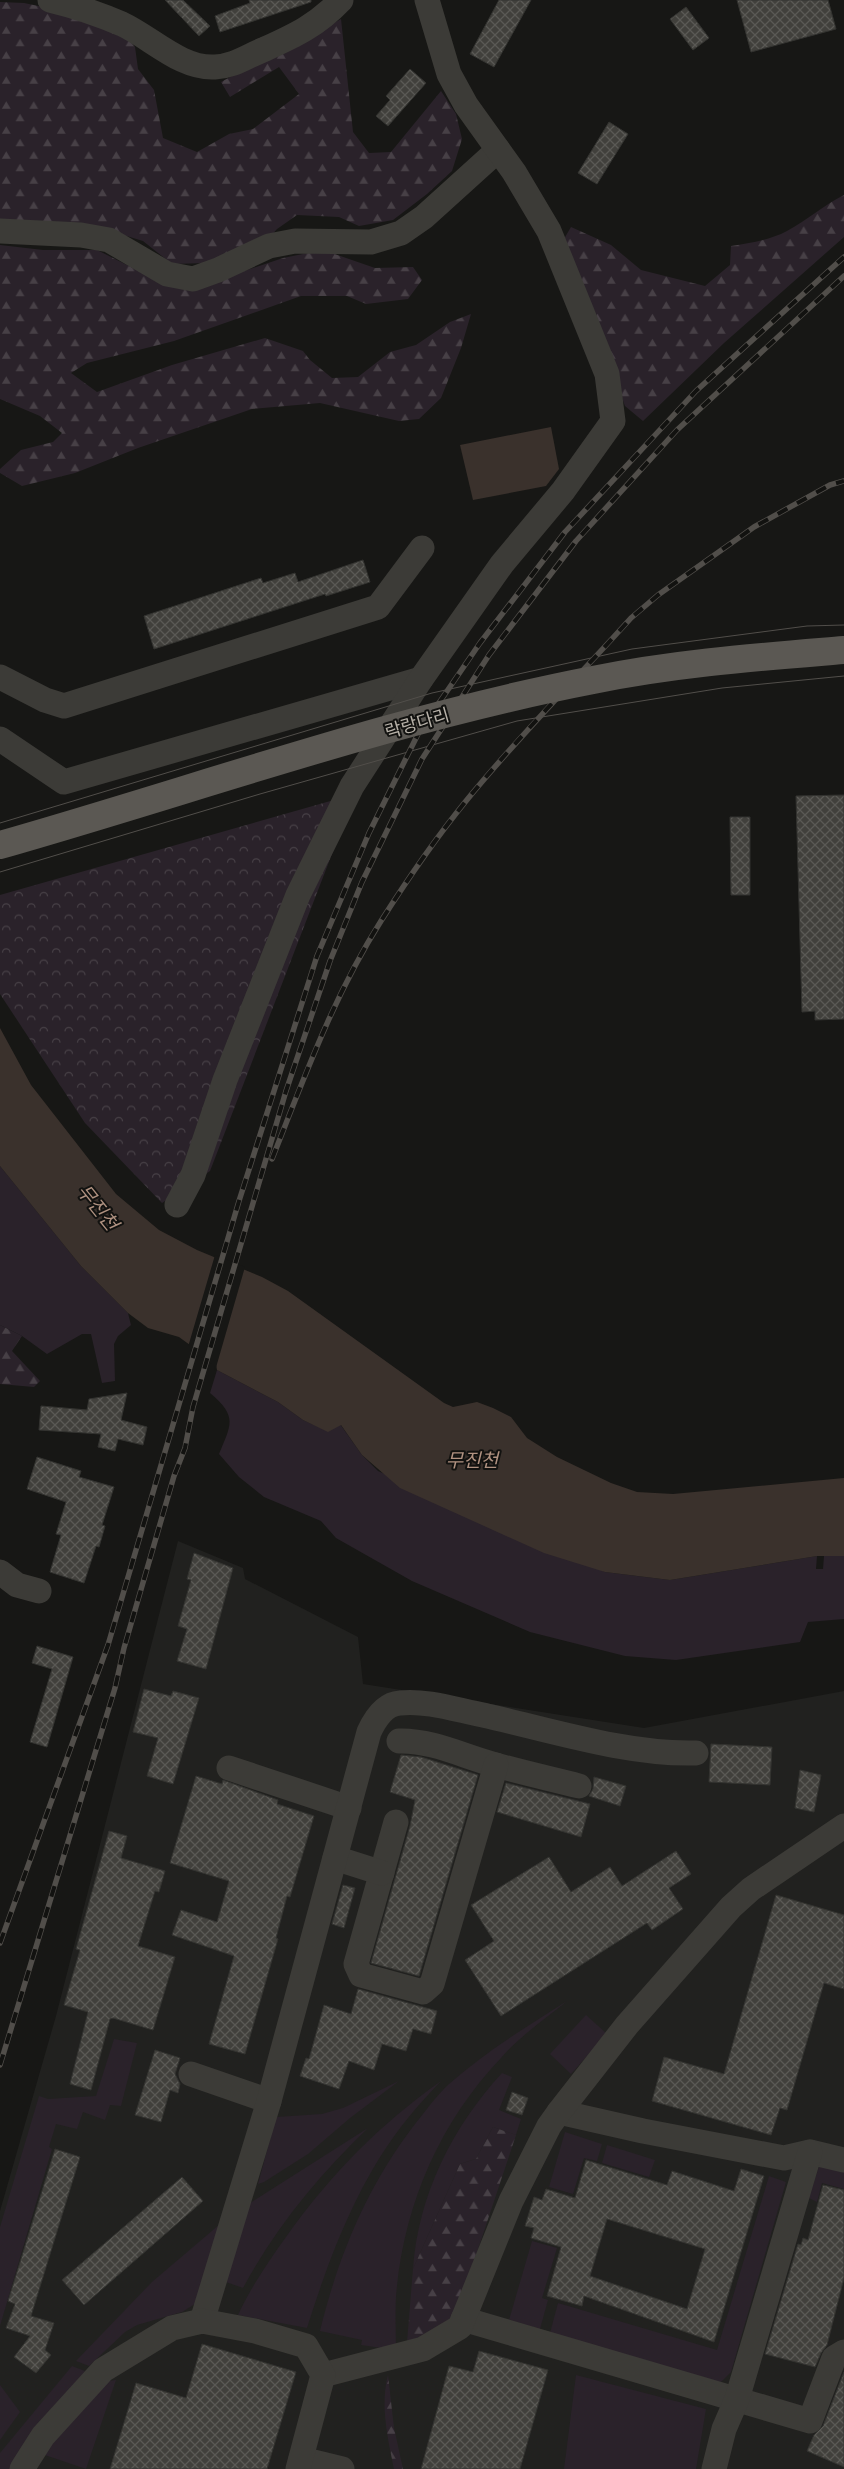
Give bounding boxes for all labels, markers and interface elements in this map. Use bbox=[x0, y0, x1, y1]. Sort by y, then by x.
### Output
street label: 락랑다리 bbox=[382, 704, 452, 742]
water label: 무진천 bbox=[73, 1180, 124, 1235]
water label: 무진천 bbox=[446, 1449, 500, 1471]

